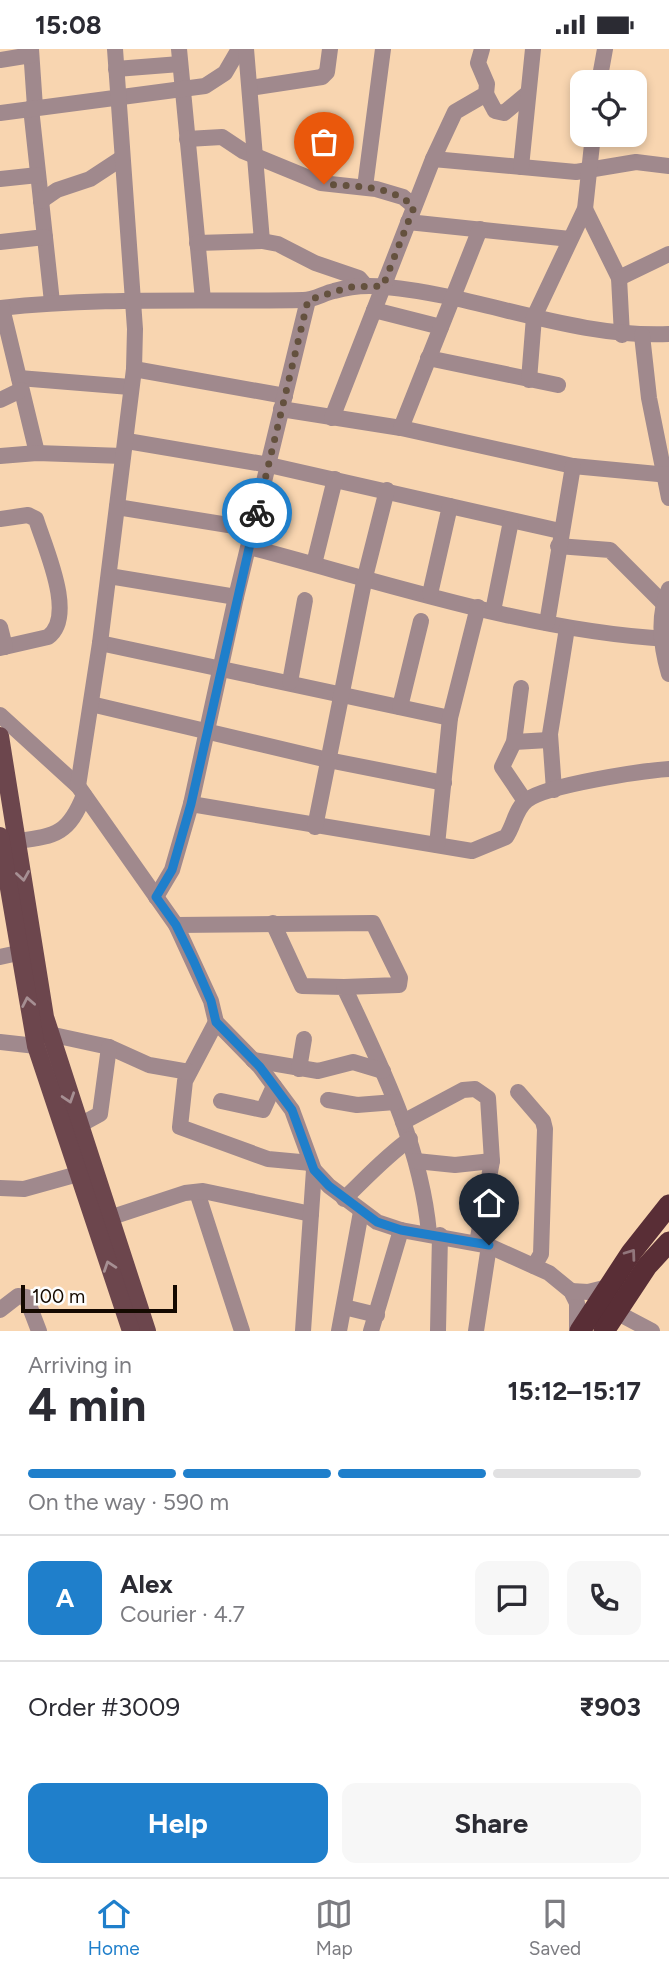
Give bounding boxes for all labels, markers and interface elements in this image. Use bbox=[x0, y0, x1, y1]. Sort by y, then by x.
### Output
text: 15:08 bbox=[35, 9, 102, 41]
map controls bbox=[570, 70, 647, 147]
button: locate bbox=[570, 70, 647, 147]
pin bbox=[294, 112, 354, 184]
icon: bag bbox=[305, 123, 343, 161]
courier bbox=[222, 478, 292, 548]
icon: bike bbox=[238, 494, 276, 532]
one-way arrow bbox=[16, 870, 31, 882]
one-way arrow bbox=[21, 996, 36, 1008]
one-way arrow bbox=[61, 1092, 75, 1104]
pin bbox=[459, 1173, 519, 1245]
icon: home bbox=[470, 1184, 508, 1222]
one-way arrow bbox=[623, 1249, 635, 1262]
one-way arrow bbox=[103, 1261, 117, 1273]
scale bar bbox=[21, 1282, 177, 1314]
text: 100 m bbox=[32, 1285, 85, 1308]
text: Arriving in bbox=[28, 1351, 132, 1379]
text: 15:12–15:17 bbox=[507, 1375, 641, 1407]
text: 4 min bbox=[28, 1377, 146, 1433]
text: On the way · 590 m bbox=[28, 1488, 229, 1516]
button: chat bbox=[475, 1561, 549, 1635]
button: phone bbox=[567, 1561, 641, 1635]
text: Alex bbox=[120, 1568, 173, 1600]
text: A bbox=[56, 1582, 74, 1614]
text: Courier · 4.7 bbox=[120, 1600, 245, 1628]
text: Order #3009 bbox=[28, 1691, 180, 1723]
text: ₹903 bbox=[579, 1691, 641, 1723]
button: Help bbox=[28, 1783, 328, 1863]
button: Share bbox=[342, 1783, 641, 1863]
tab: Home bbox=[88, 1895, 140, 1960]
tab: Map bbox=[315, 1895, 353, 1960]
tab: Saved bbox=[529, 1895, 581, 1960]

